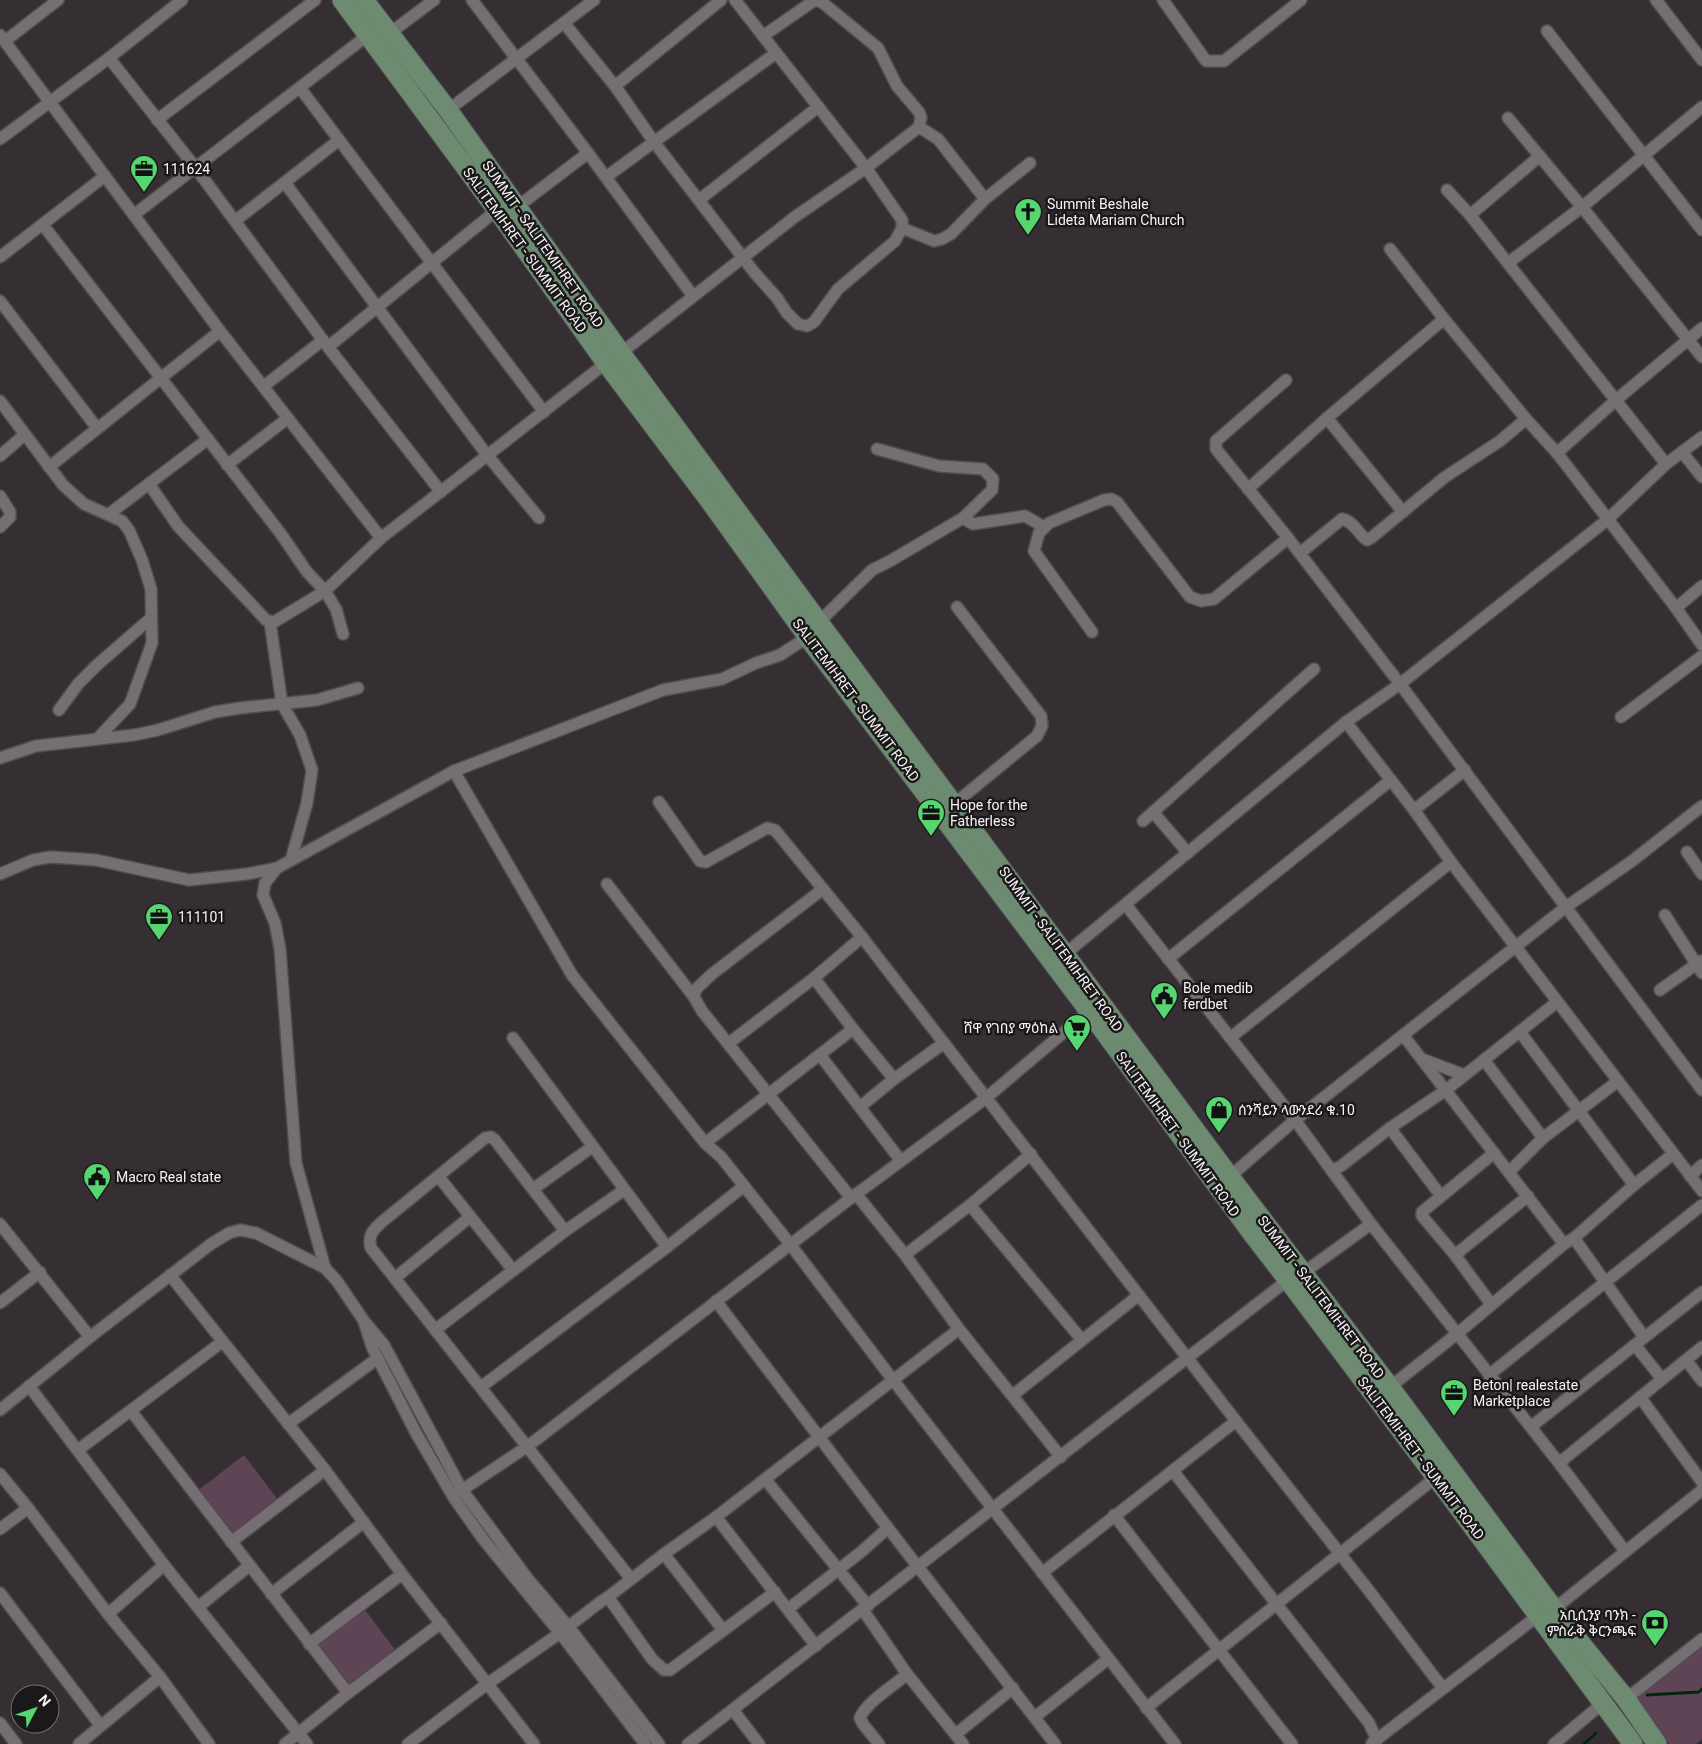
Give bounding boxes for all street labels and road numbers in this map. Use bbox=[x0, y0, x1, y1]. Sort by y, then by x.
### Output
street label: SUMMIT - SALITEMIHRET ROAD bbox=[479, 158, 607, 330]
street label: SALITEMIHRET - SUMMIT ROAD bbox=[460, 164, 590, 336]
street label: SALITEMIHRET - SUMMIT ROAD bbox=[789, 615, 923, 785]
street label: SUMMIT - SALITEMIHRET ROAD bbox=[996, 863, 1126, 1035]
street label: SALITEMIHRET - SUMMIT ROAD bbox=[1113, 1048, 1243, 1220]
street label: SUMMIT - SALITEMIHRET ROAD bbox=[1254, 1212, 1388, 1382]
street label: SALITEMIHRET - SUMMIT ROAD bbox=[1354, 1373, 1488, 1543]

